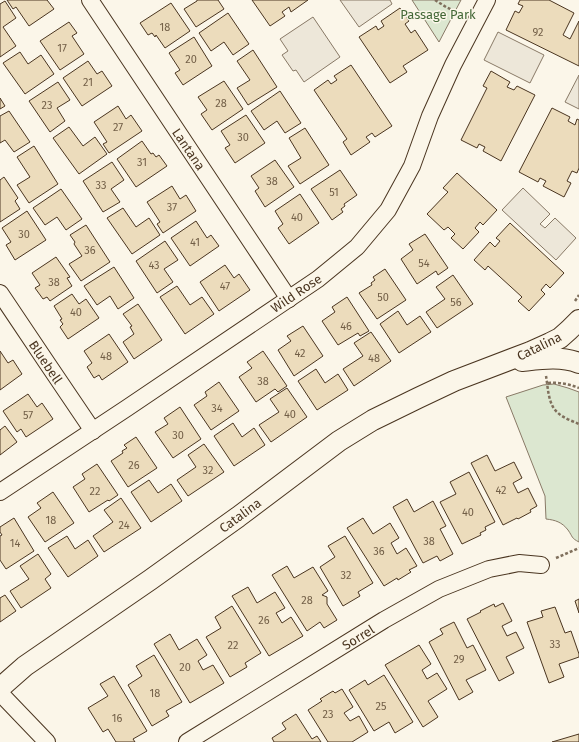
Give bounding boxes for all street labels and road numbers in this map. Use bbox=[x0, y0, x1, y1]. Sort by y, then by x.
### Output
street label: Lantana bbox=[169, 125, 208, 173]
street label: Wild Rose bbox=[268, 271, 324, 316]
street label: Catalina bbox=[514, 329, 564, 364]
street label: Bluebell bbox=[26, 338, 66, 387]
street label: Catalina bbox=[216, 495, 264, 536]
street label: Sorrel bbox=[339, 622, 377, 653]

